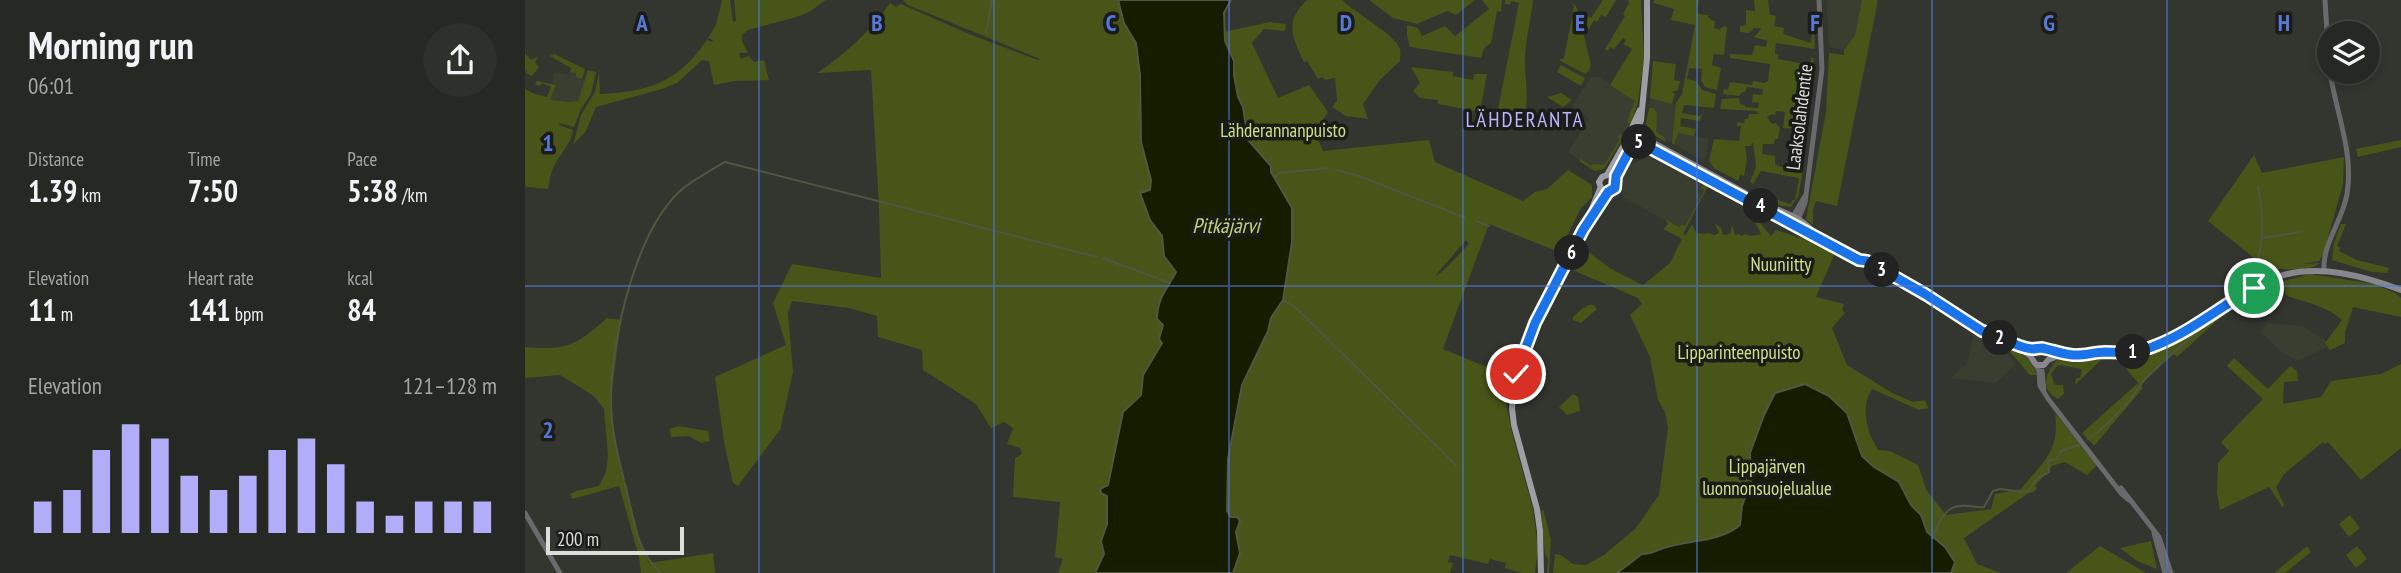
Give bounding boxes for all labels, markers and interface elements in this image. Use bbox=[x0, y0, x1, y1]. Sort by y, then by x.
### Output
text: A bbox=[635, 8, 648, 37]
text: B bbox=[871, 8, 883, 37]
text: C bbox=[1106, 8, 1117, 37]
text: D bbox=[1340, 8, 1352, 37]
text: E bbox=[1575, 8, 1585, 37]
text: F bbox=[1810, 8, 1820, 37]
text: G bbox=[2043, 8, 2055, 37]
text: H bbox=[2278, 8, 2290, 37]
text: Morning run bbox=[28, 20, 194, 69]
map controls bbox=[2317, 21, 2380, 84]
button: layers bbox=[2317, 21, 2380, 84]
button: share bbox=[423, 23, 497, 97]
street label: Laaksolahdentie bbox=[1781, 62, 1817, 171]
text: 06:01 bbox=[28, 71, 74, 100]
district label: LÄHDERANTA bbox=[1465, 106, 1585, 133]
park label: Lähderannanpuisto bbox=[1220, 118, 1346, 142]
pin: 5 bbox=[1621, 124, 1657, 160]
text: 1 bbox=[543, 128, 554, 157]
text: 5 bbox=[1634, 129, 1643, 153]
text: Distance bbox=[28, 147, 84, 171]
text: Time bbox=[188, 147, 221, 171]
text: Pace bbox=[347, 147, 377, 171]
text: 1.39 bbox=[28, 171, 77, 210]
text: 7:50 bbox=[188, 171, 238, 210]
text: 5:38 bbox=[347, 171, 398, 210]
text: km bbox=[77, 183, 101, 207]
text: /km bbox=[398, 183, 427, 207]
pin: 4 bbox=[1743, 188, 1779, 224]
text: 4 bbox=[1756, 193, 1765, 217]
water label: Pitkäjärvi bbox=[1192, 212, 1262, 239]
pin: 6 bbox=[1555, 236, 1589, 270]
text: 6 bbox=[1567, 240, 1576, 264]
park label: Nuuniitty bbox=[1751, 252, 1812, 276]
pin: 3 bbox=[1865, 252, 1899, 288]
text: 3 bbox=[1877, 257, 1886, 281]
pin bbox=[2224, 258, 2284, 318]
text: Elevation bbox=[28, 266, 89, 290]
text: Heart rate bbox=[188, 266, 254, 290]
text: kcal bbox=[347, 266, 373, 290]
icon: arrive bbox=[2235, 269, 2273, 307]
text: 11 bbox=[28, 290, 57, 329]
text: 141 bbox=[188, 290, 231, 329]
text: 84 bbox=[347, 290, 376, 329]
text: m bbox=[57, 302, 73, 326]
text: bpm bbox=[231, 302, 264, 326]
pin: 2 bbox=[1983, 320, 2017, 356]
text: 2 bbox=[1995, 325, 2004, 349]
pin: 1 bbox=[2115, 334, 2151, 370]
text: 1 bbox=[2128, 339, 2137, 363]
park label: Lipparinteenpuisto bbox=[1677, 340, 1801, 364]
pin bbox=[1486, 344, 1546, 404]
icon: check bbox=[1497, 355, 1535, 393]
text: Elevation bbox=[28, 371, 102, 400]
text: 121–128 m bbox=[403, 371, 497, 400]
text: 2 bbox=[543, 415, 554, 444]
park label: Lippajärven luonnonsuojelualue bbox=[1702, 454, 1832, 500]
scale bar bbox=[546, 524, 684, 556]
text: 200 m bbox=[557, 527, 599, 551]

